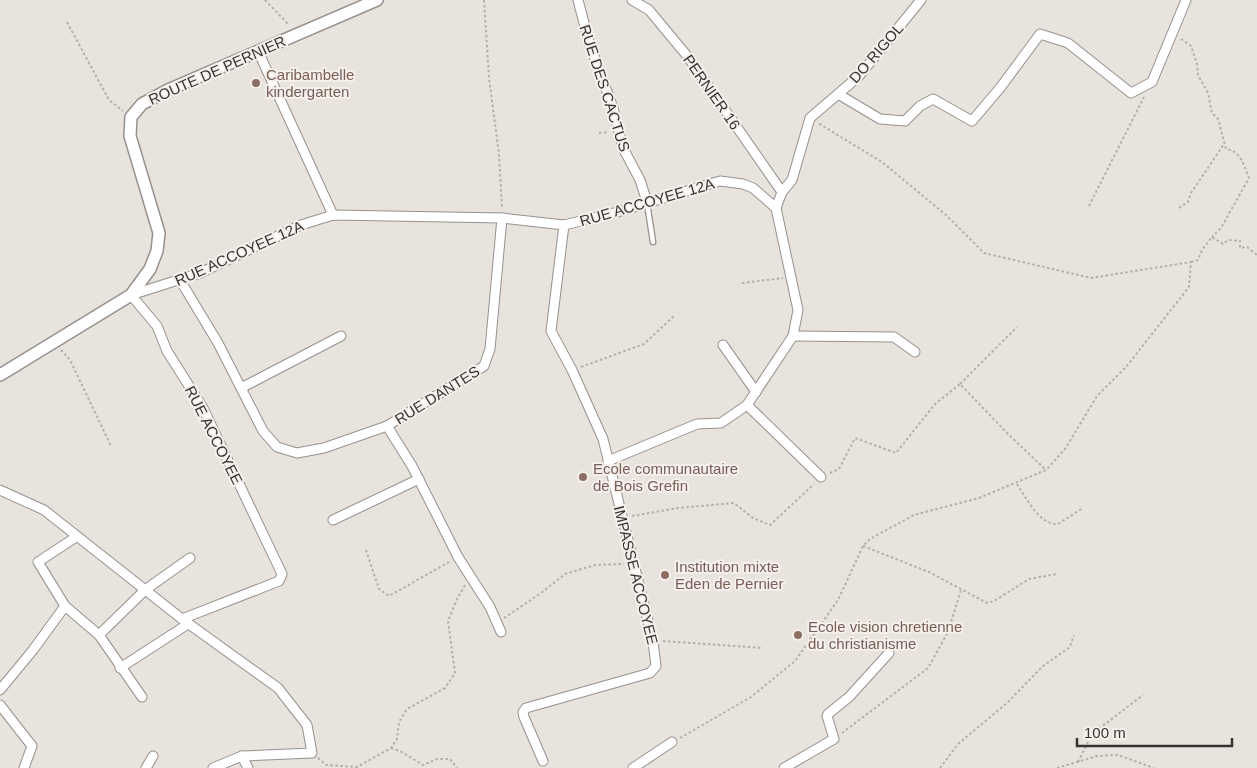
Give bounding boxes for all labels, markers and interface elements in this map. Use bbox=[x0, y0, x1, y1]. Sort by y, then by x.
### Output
street label: DO RIGOL bbox=[846, 20, 906, 86]
street label: RUE DES CACTUS bbox=[576, 22, 634, 154]
street label: ROUTE DE PERNIER bbox=[146, 32, 288, 108]
street label: PERNIER 16 bbox=[680, 51, 744, 133]
place label: Caribambelle kindergarten bbox=[266, 66, 354, 100]
marker: Caribambelle kindergarten bbox=[250, 77, 262, 89]
street label: RUE ACCOYEE 12A bbox=[578, 175, 716, 229]
street label: RUE ACCOYEE 12A bbox=[172, 217, 306, 289]
street label: RUE DANTES bbox=[391, 362, 483, 428]
street label: RUE ACCOYEE bbox=[182, 383, 246, 487]
place label: Ecole communautaire de Bois Grefin bbox=[593, 460, 738, 494]
marker: Ecole communautaire de Bois Grefin bbox=[577, 471, 589, 483]
street label: IMPASSE ACCOYEE bbox=[611, 504, 661, 646]
place label: Institution mixte Eden de Pernier bbox=[675, 558, 783, 592]
marker: Institution mixte Eden de Pernier bbox=[659, 569, 671, 581]
place label: Ecole vision chretienne du christianisme bbox=[808, 618, 962, 652]
marker: Ecole vision chretienne du christianisme bbox=[792, 629, 804, 641]
scale bar bbox=[1077, 716, 1232, 748]
text: 100 m bbox=[1084, 724, 1126, 741]

